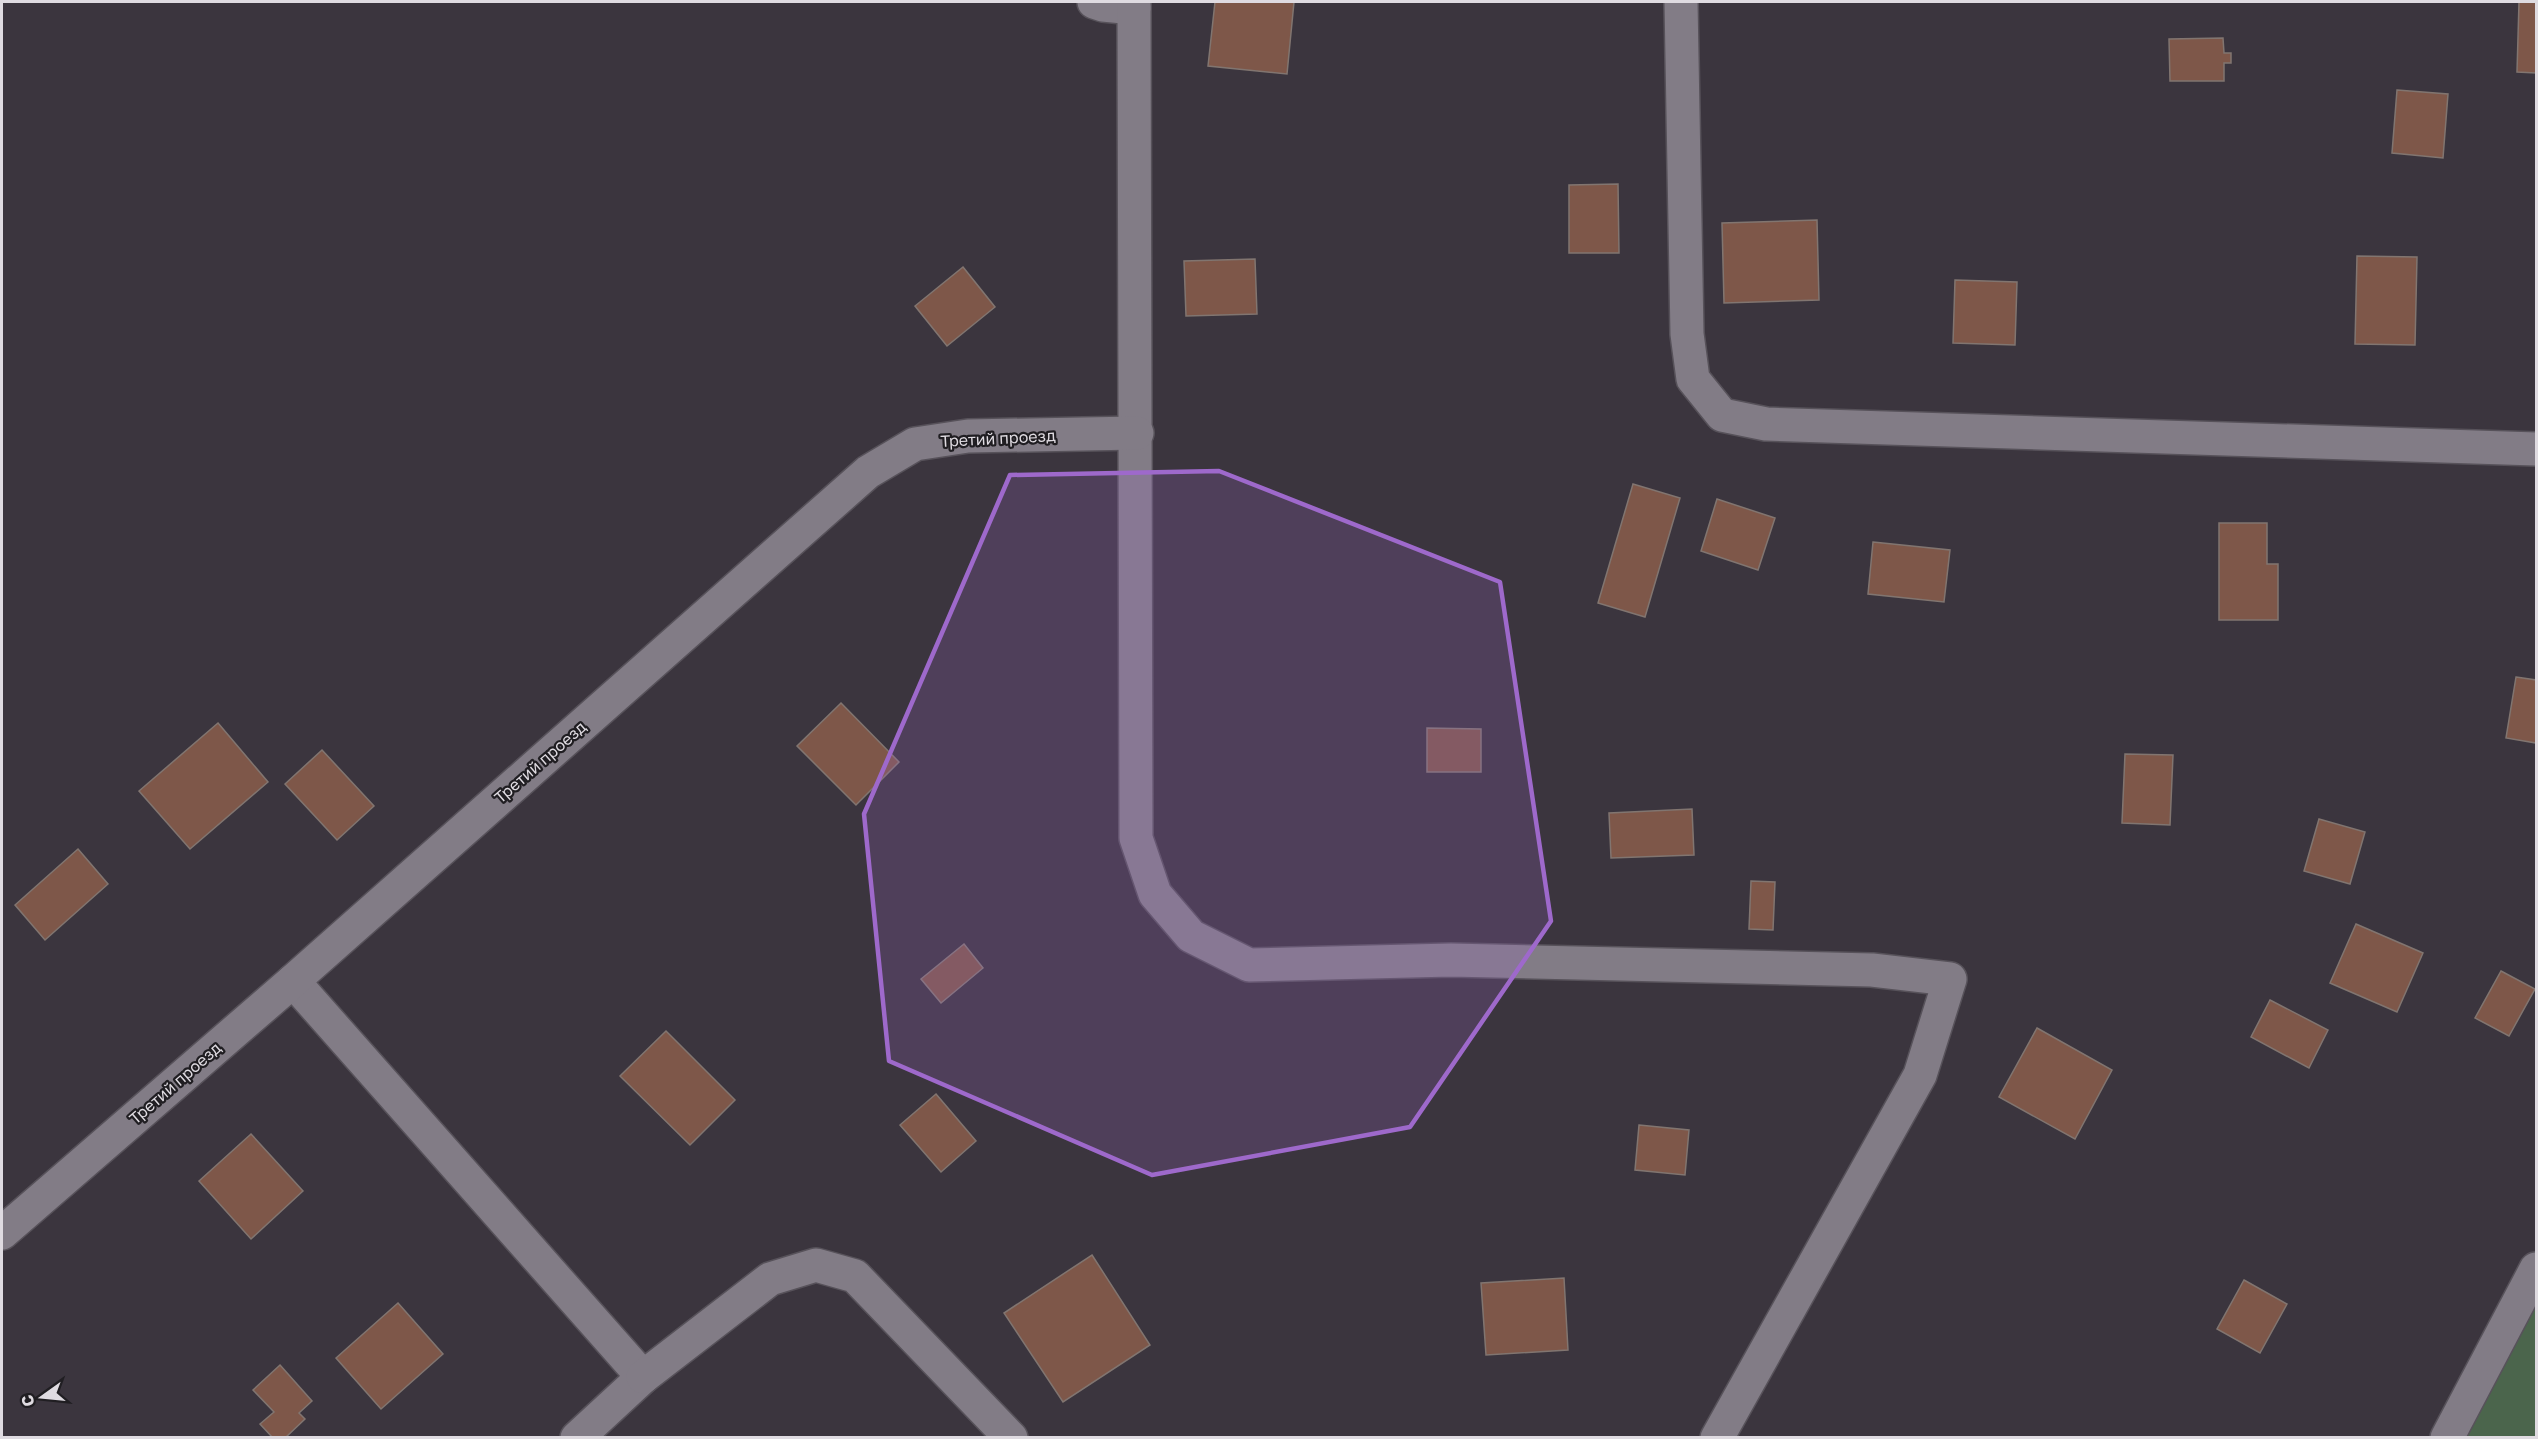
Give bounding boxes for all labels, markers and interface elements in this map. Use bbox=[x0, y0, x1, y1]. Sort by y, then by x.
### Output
street label: Третий проезд bbox=[940, 425, 1056, 451]
street label: Третий проезд bbox=[490, 716, 590, 807]
street label: Третий проезд bbox=[125, 1037, 225, 1128]
north arrow bbox=[12, 1367, 72, 1427]
text: С bbox=[16, 1393, 39, 1409]

